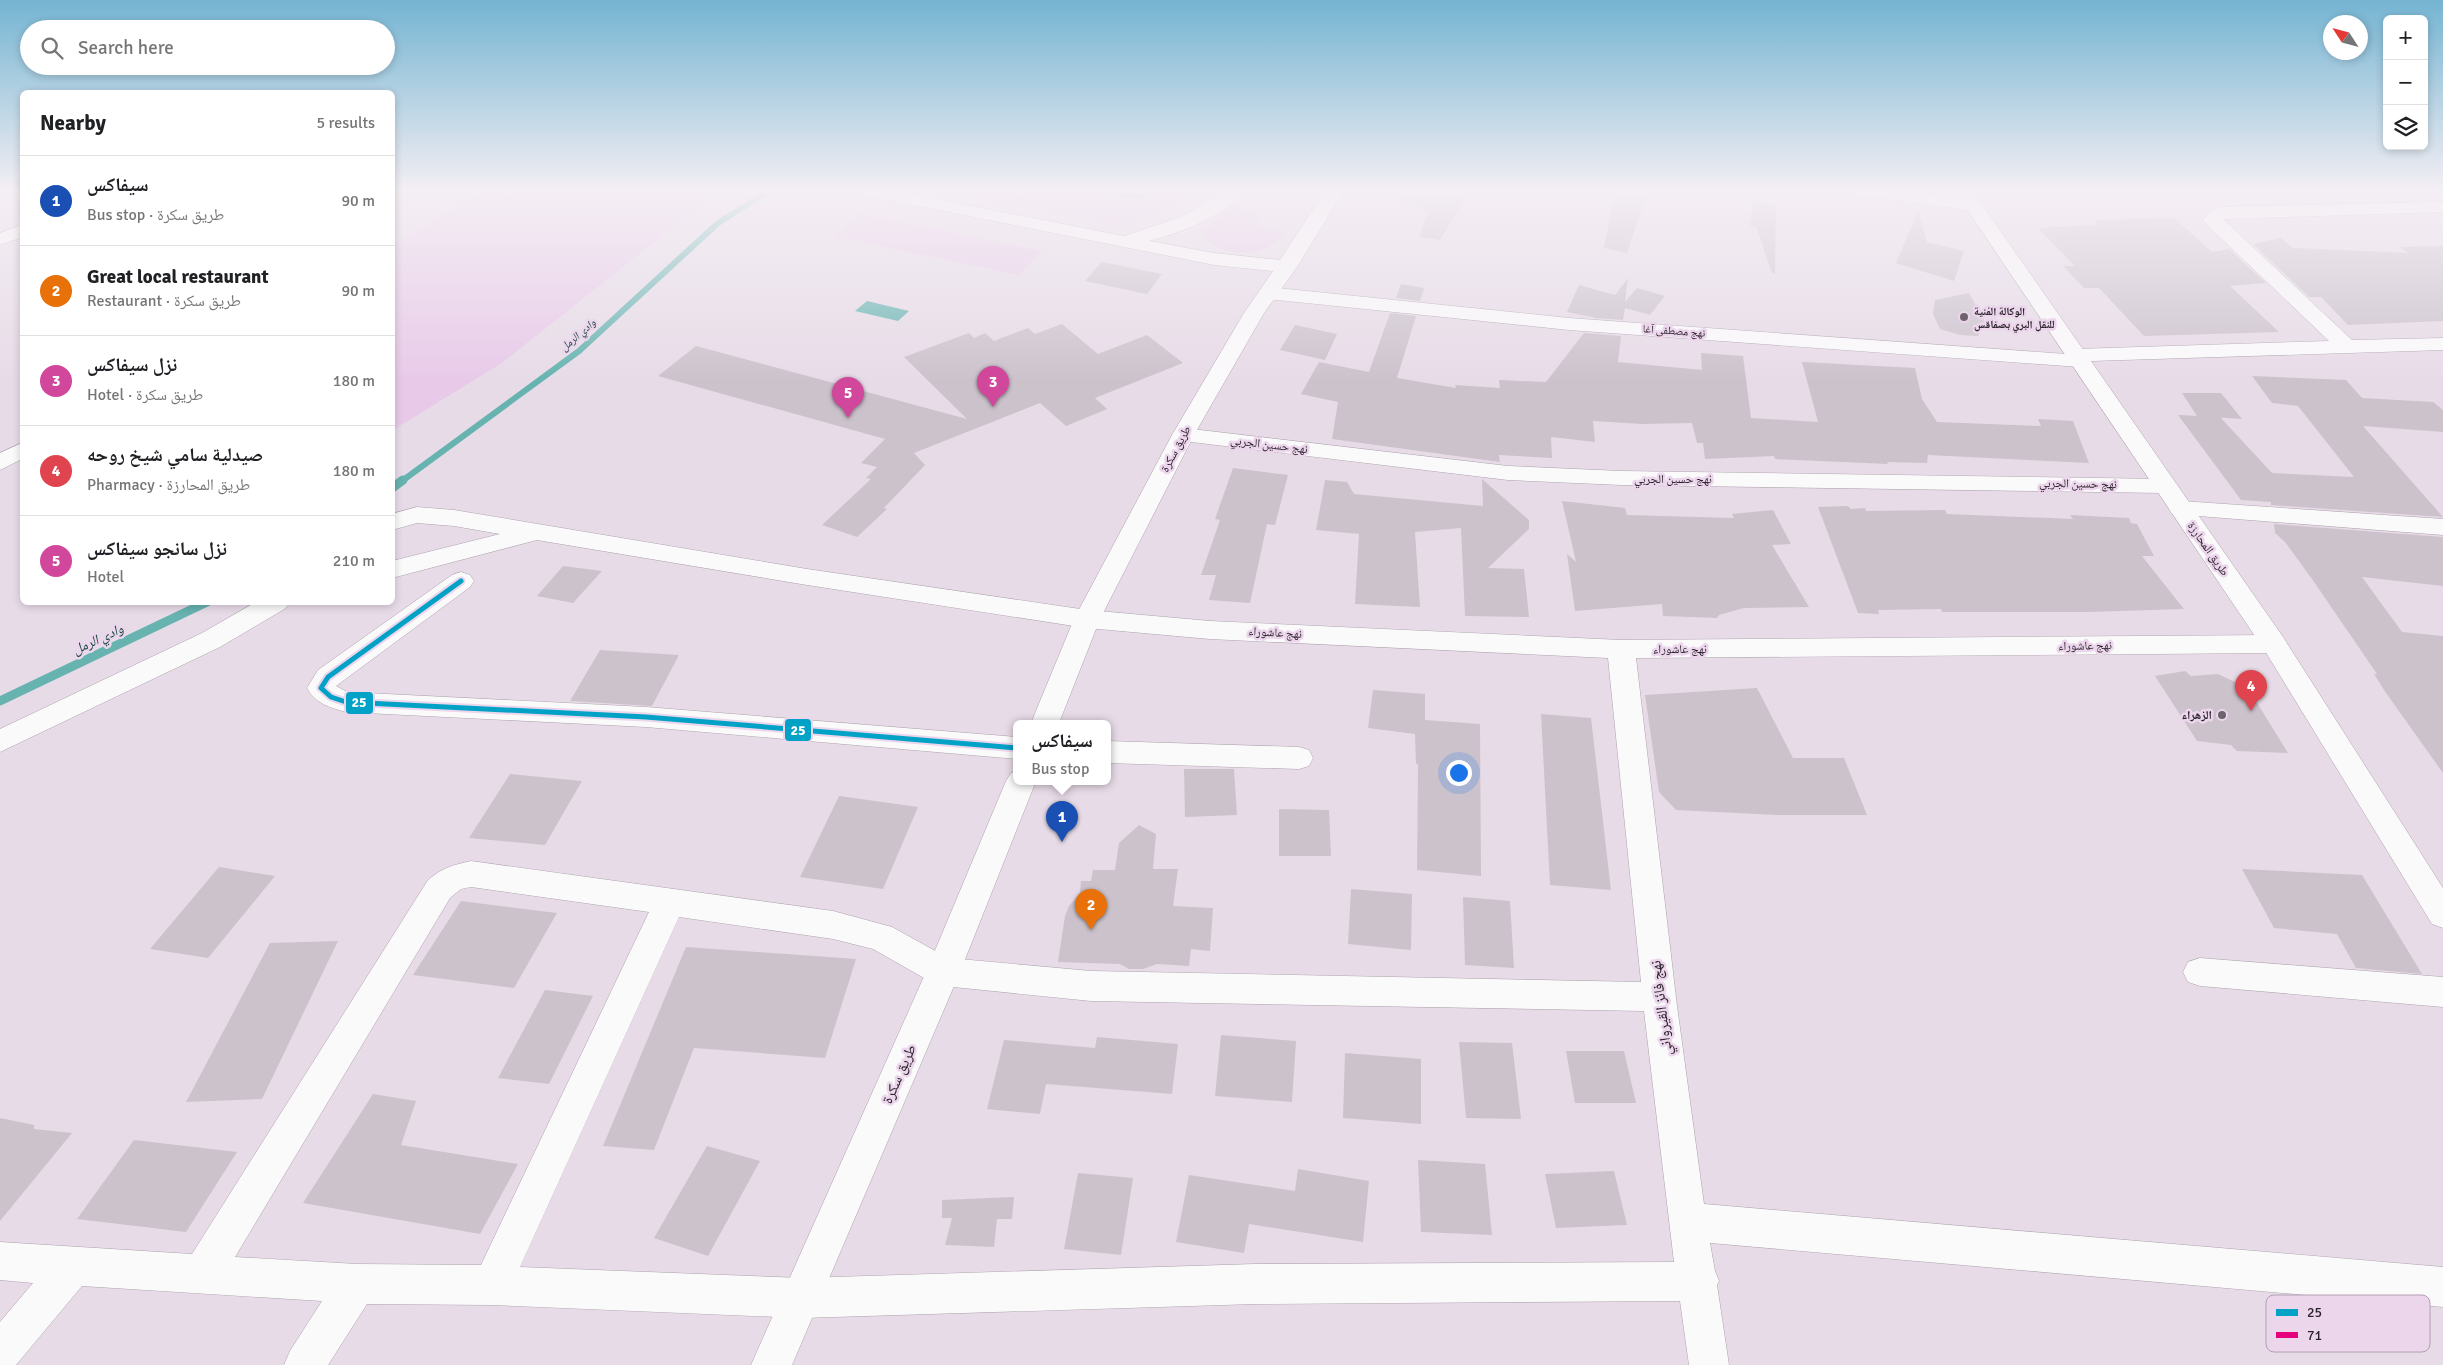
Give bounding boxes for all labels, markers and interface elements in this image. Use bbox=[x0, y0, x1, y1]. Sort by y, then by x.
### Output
north arrow bbox=[2323, 15, 2368, 60]
map controls bbox=[2383, 15, 2428, 150]
button: + bbox=[2383, 15, 2428, 60]
search box bbox=[20, 20, 395, 75]
icon: search bbox=[38, 34, 66, 62]
text: Search here bbox=[78, 36, 174, 60]
button: − bbox=[2383, 60, 2428, 105]
button: layers bbox=[2383, 105, 2428, 150]
text: Nearby bbox=[40, 110, 106, 136]
text: 5 results bbox=[316, 113, 375, 133]
text: سيفاكس bbox=[87, 173, 149, 197]
text: 1 bbox=[52, 191, 60, 211]
text: 90 m bbox=[341, 191, 375, 211]
text: Bus stop · طريق سكرة bbox=[87, 205, 224, 225]
text: Great local restaurant bbox=[87, 265, 269, 289]
text: 2 bbox=[52, 281, 60, 301]
text: 90 m bbox=[341, 281, 375, 301]
text: Restaurant · طريق سكرة bbox=[87, 291, 241, 311]
place label: الوكالة الفنية للنقل البري بصفاقس bbox=[1974, 305, 2055, 332]
marker: الوكالة الفنية للنقل البري بصفاقس bbox=[1958, 311, 1970, 323]
water label: وادي الرمل bbox=[558, 316, 599, 355]
street label: نهج مصطفى آغا bbox=[1642, 322, 1706, 340]
text: نزل سيفاكس bbox=[87, 353, 177, 377]
pin: 3 bbox=[977, 366, 1009, 407]
text: 3 bbox=[52, 371, 60, 391]
text: 180 m bbox=[333, 371, 375, 391]
pin: 5 bbox=[832, 377, 864, 418]
text: Hotel · طريق سكرة bbox=[87, 385, 203, 405]
street label: طريق سكرة bbox=[1158, 423, 1194, 475]
street label: نهج حسين الجربي bbox=[1229, 433, 1309, 459]
text: صيدلية سامي شيخ روحه bbox=[87, 443, 263, 467]
text: 4 bbox=[52, 461, 60, 481]
text: 180 m bbox=[333, 461, 375, 481]
street label: نهج حسين الجربي bbox=[1634, 472, 1712, 489]
text: Pharmacy · طريق المحارزة bbox=[87, 475, 250, 495]
street label: نهج حسين الجربي bbox=[2039, 476, 2117, 494]
street label: طريق المحارزة bbox=[2184, 519, 2232, 579]
text: نزل سانجو سيفاكس bbox=[87, 537, 227, 561]
text: 5 bbox=[52, 551, 60, 571]
text: 210 m bbox=[333, 551, 375, 571]
text: Hotel bbox=[87, 567, 124, 587]
water label: وادي الرمل bbox=[70, 620, 128, 660]
street label: نهج عاشوراء bbox=[1248, 624, 1302, 642]
street label: نهج عاشوراء bbox=[2058, 638, 2112, 654]
street label: نهج عاشوراء bbox=[1653, 642, 1707, 657]
pin: 4 bbox=[2235, 670, 2267, 711]
line badge: 25 bbox=[345, 691, 374, 715]
text: 25 bbox=[351, 694, 367, 711]
place label: الزهراء bbox=[2181, 708, 2212, 723]
marker: الزهراء bbox=[2216, 709, 2228, 721]
line badge: 25 bbox=[784, 718, 812, 742]
popup bbox=[1013, 720, 1111, 785]
text: 25 bbox=[790, 722, 806, 739]
text: سيفاكس bbox=[1031, 729, 1093, 753]
text: Bus stop bbox=[1031, 759, 1089, 779]
your location bbox=[1446, 760, 1472, 786]
pin: 1 bbox=[1046, 801, 1078, 842]
pin: 2 bbox=[1075, 889, 1107, 930]
street label: نهج فائز القيرواني bbox=[1646, 959, 1679, 1057]
street label: طريق سكرة bbox=[878, 1041, 921, 1107]
legend bbox=[2266, 1295, 2430, 1352]
text: 25 bbox=[2307, 1304, 2322, 1321]
text: 71 bbox=[2307, 1327, 2322, 1344]

